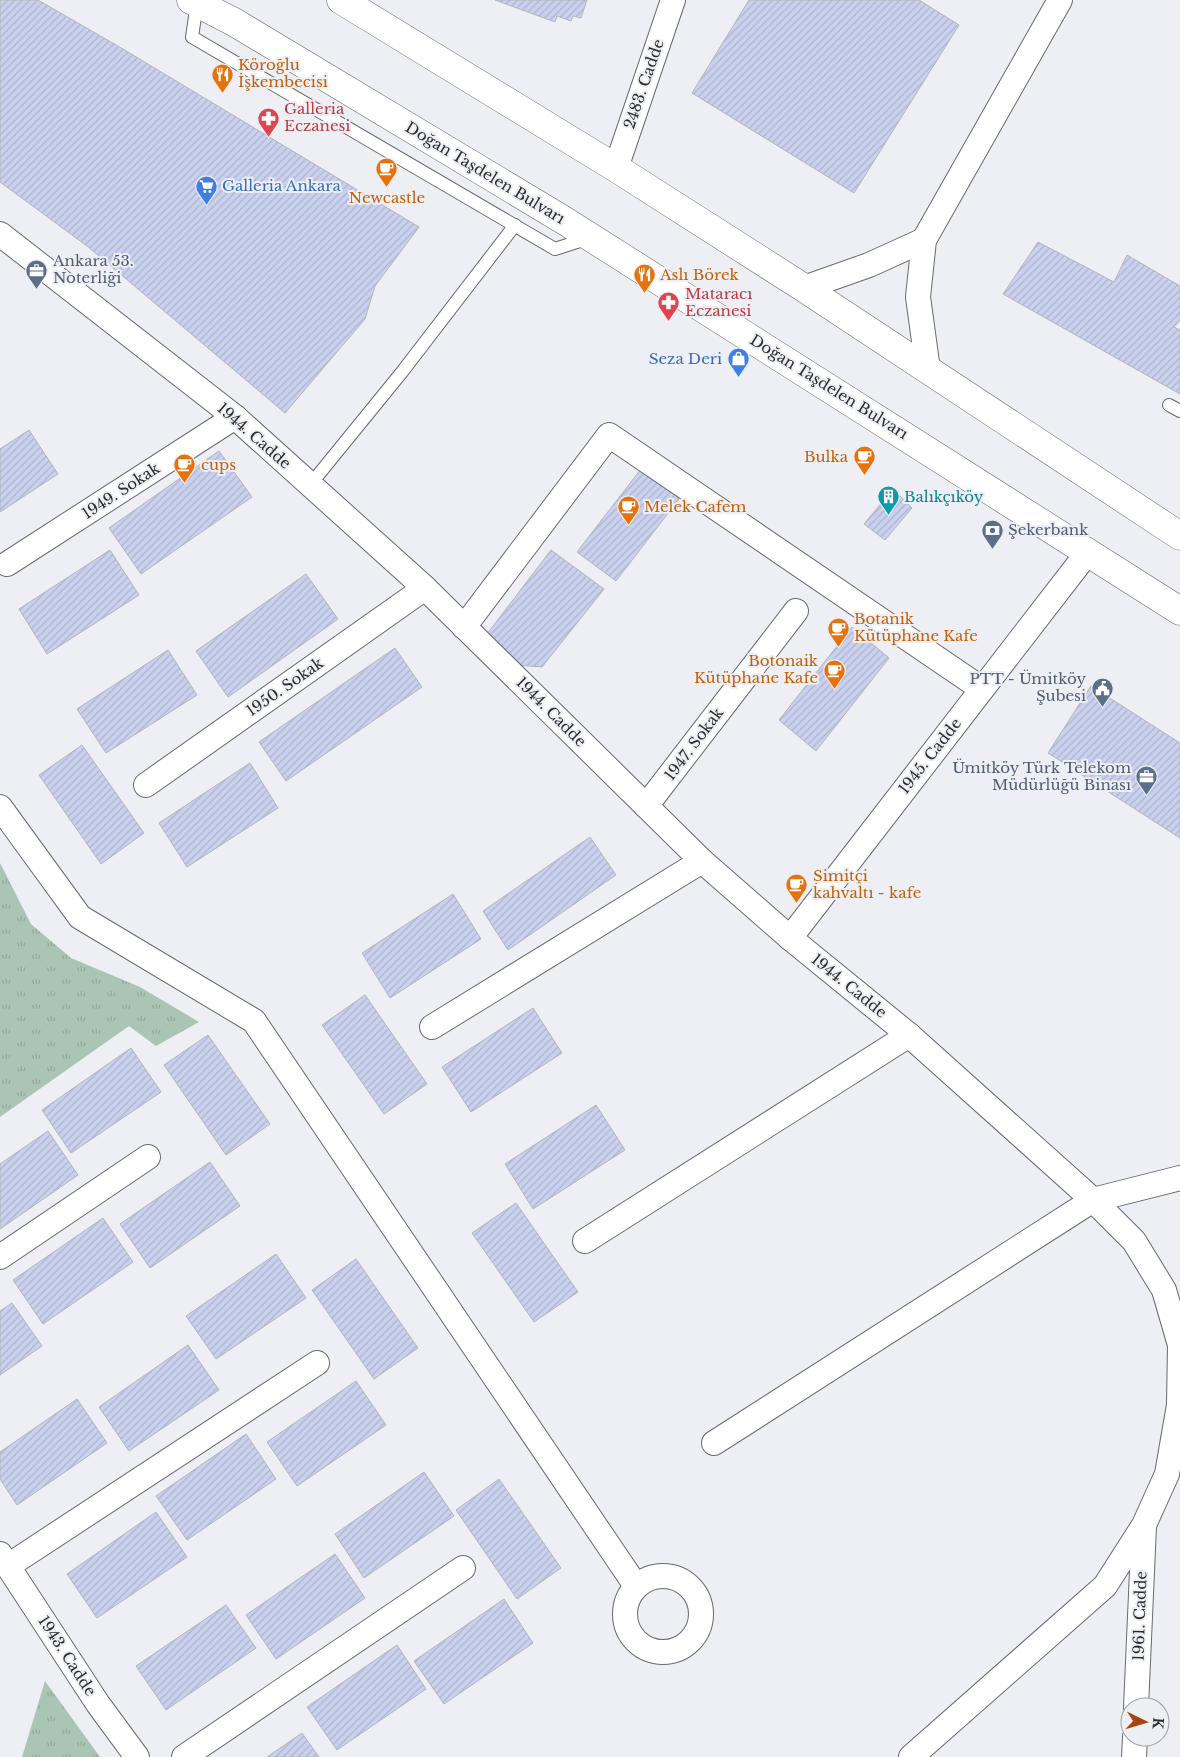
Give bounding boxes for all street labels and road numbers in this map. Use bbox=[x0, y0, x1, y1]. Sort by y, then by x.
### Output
street label: 2483. Cadde bbox=[619, 36, 668, 131]
street label: Doğan Taşdelen Bulvarı bbox=[402, 117, 569, 228]
street label: Doğan Taşdelen Bulvarı bbox=[747, 330, 912, 443]
street label: 1944. Cadde bbox=[214, 398, 295, 473]
street label: 1949. Sokak bbox=[78, 458, 164, 523]
street label: 1950. Sokak bbox=[242, 653, 328, 720]
street label: 1944. Cadde bbox=[512, 673, 590, 751]
street label: 1947. Sokak bbox=[660, 703, 728, 784]
street label: 1945. Cadde bbox=[894, 714, 965, 797]
street label: 1944. Cadde bbox=[808, 949, 891, 1022]
street label: 1961. Cadde bbox=[1128, 1571, 1151, 1661]
street label: 1943. Cadde bbox=[34, 1612, 100, 1699]

